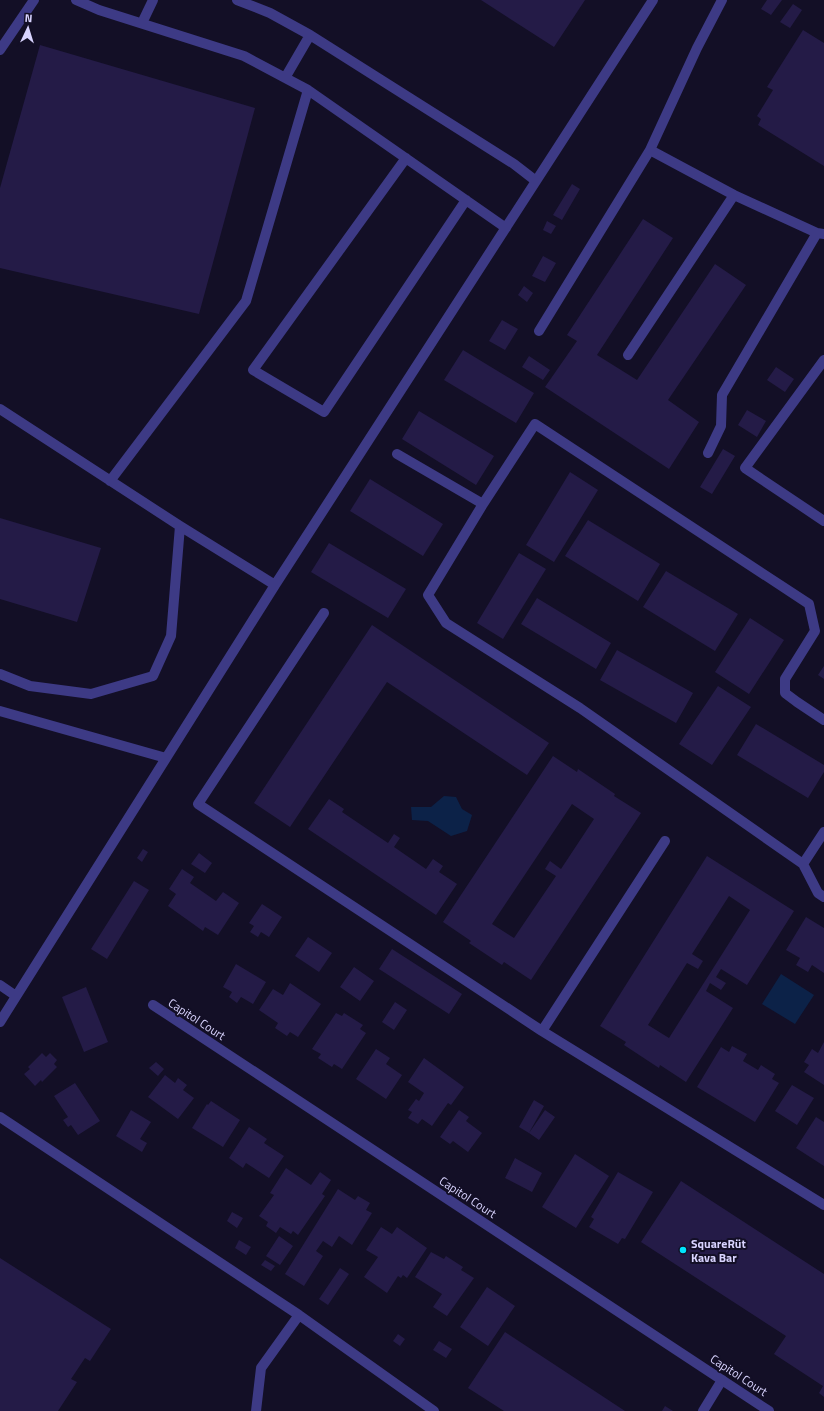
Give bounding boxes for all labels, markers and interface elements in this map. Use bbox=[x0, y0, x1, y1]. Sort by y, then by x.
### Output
north arrow bbox=[8, 8, 48, 48]
text: N bbox=[24, 10, 33, 26]
street label: Capitol Court bbox=[165, 993, 230, 1045]
street label: Capitol Court bbox=[436, 1171, 501, 1223]
place label: SquareRüt Kava Bar bbox=[691, 1234, 746, 1267]
marker: SquareRüt Kava Bar bbox=[678, 1245, 688, 1255]
street label: Capitol Court bbox=[707, 1349, 772, 1401]

